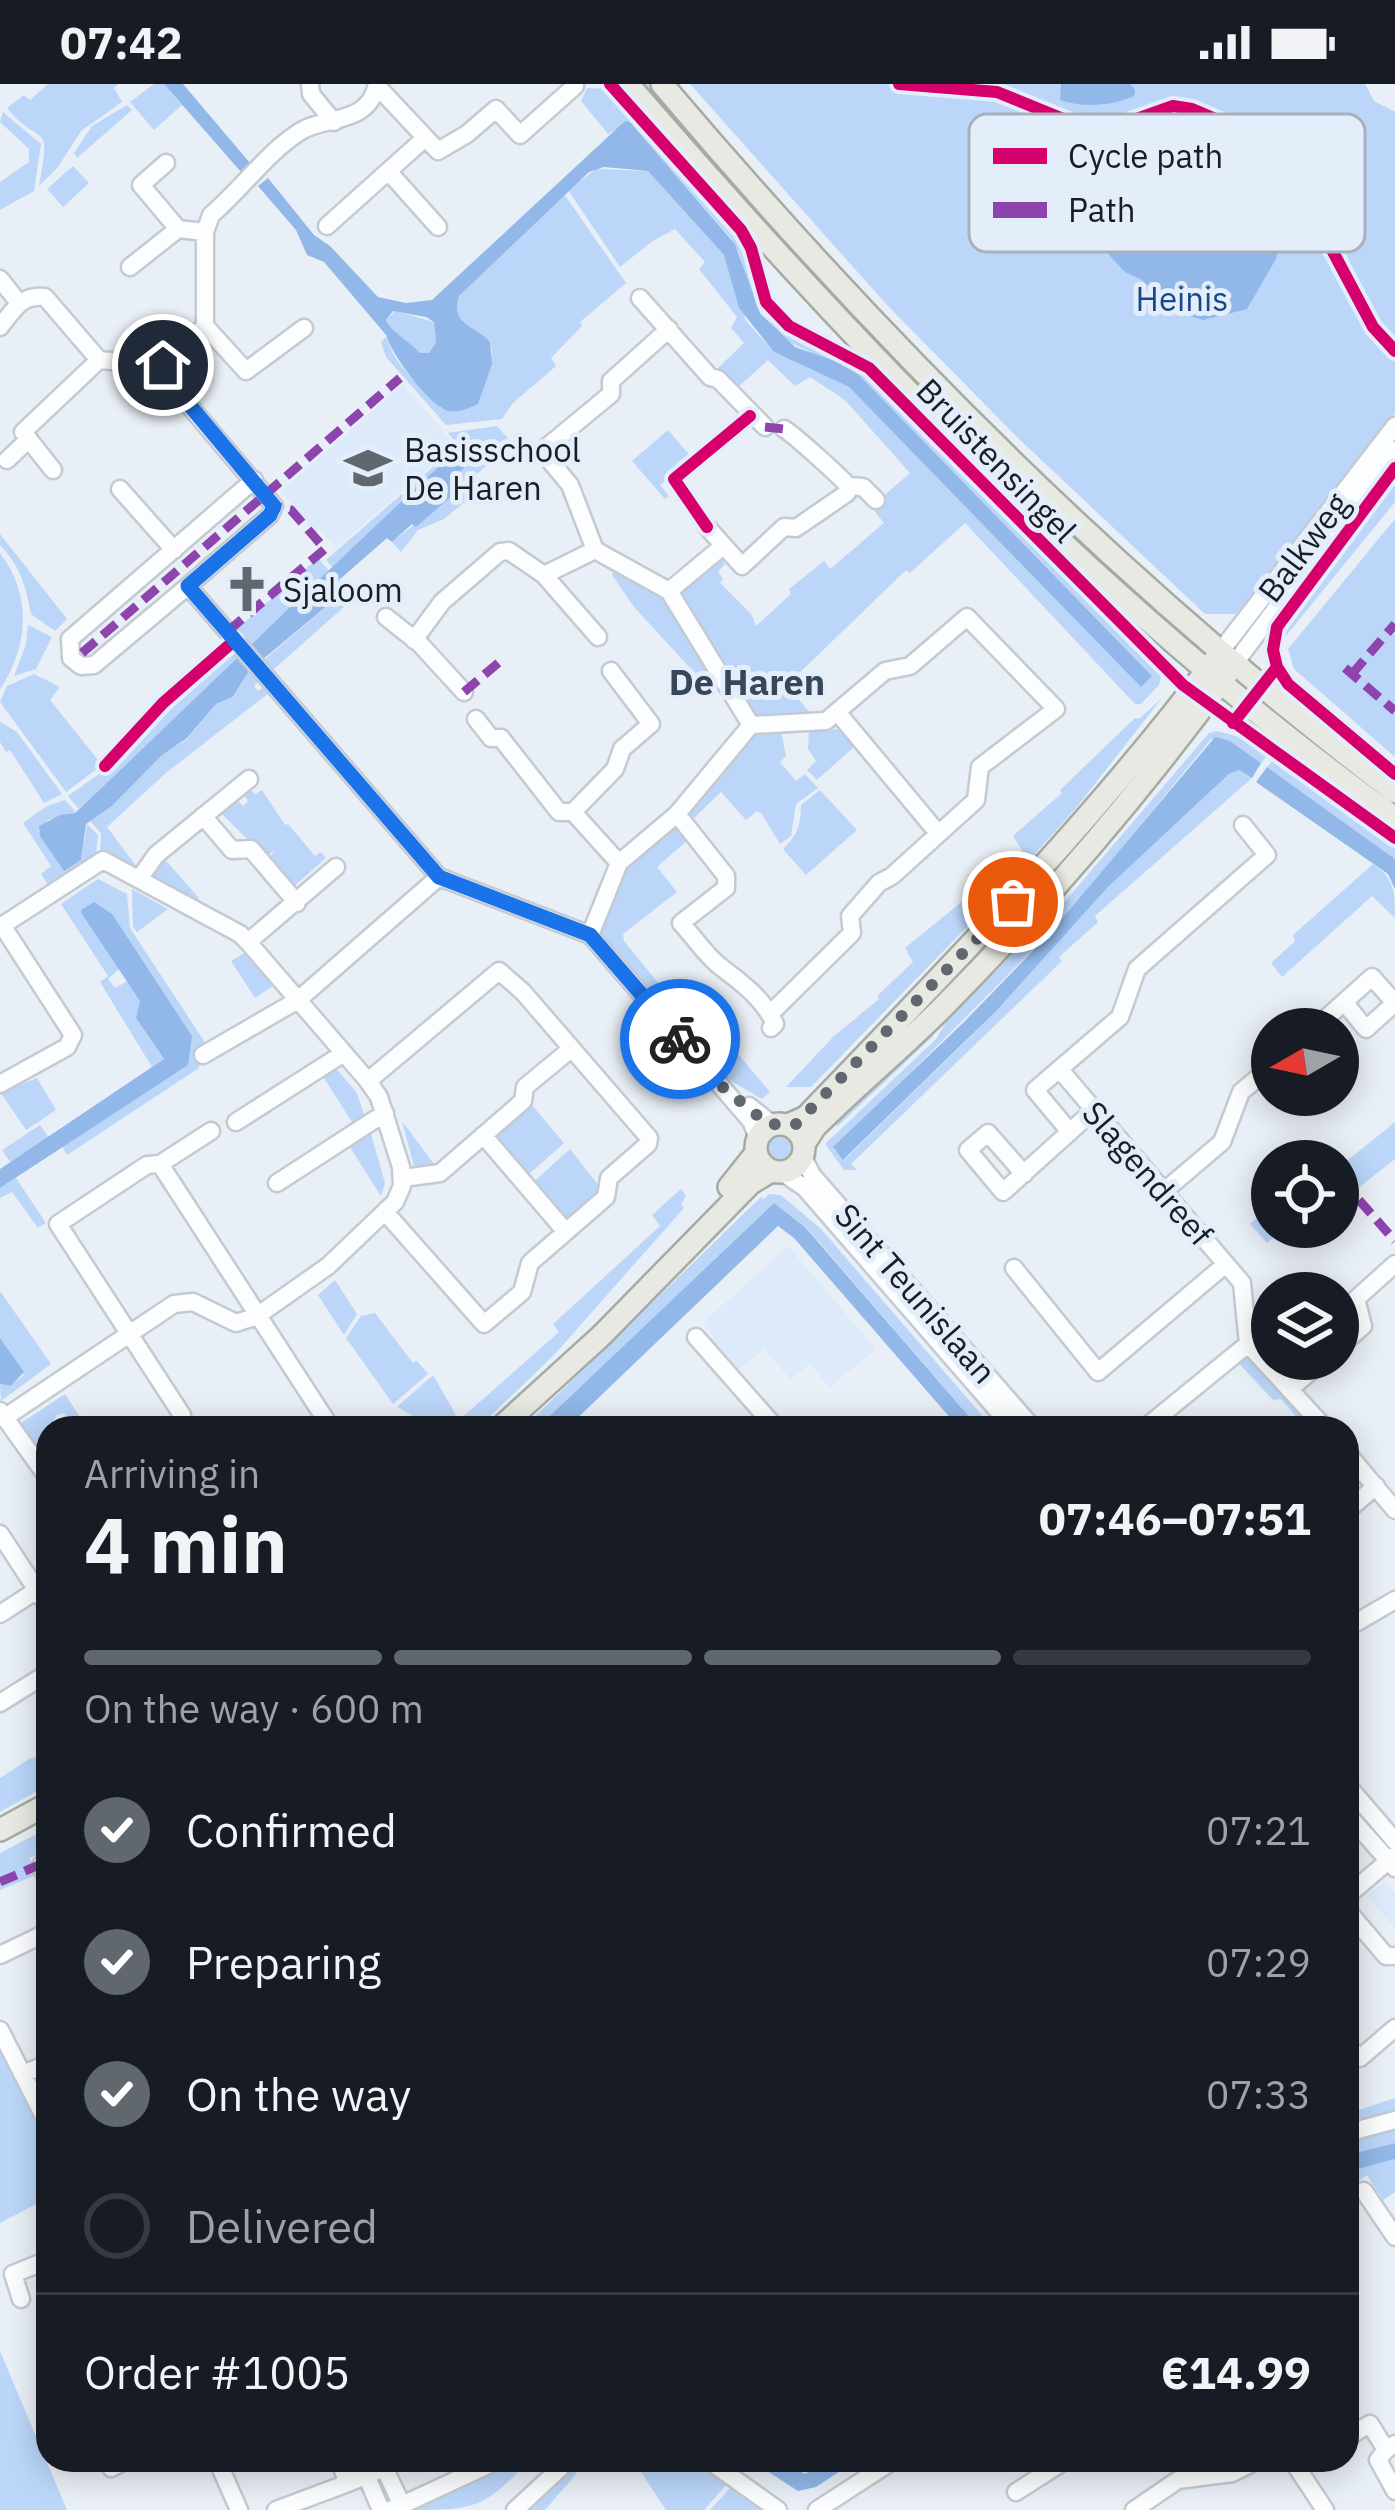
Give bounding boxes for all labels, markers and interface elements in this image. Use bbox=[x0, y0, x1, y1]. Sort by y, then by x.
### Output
text: 07:42 bbox=[60, 13, 183, 71]
legend bbox=[969, 114, 1365, 252]
text: Cycle path bbox=[1068, 134, 1223, 177]
text: Path bbox=[1068, 188, 1136, 231]
park label: Heinis bbox=[1136, 277, 1228, 320]
pin bbox=[112, 314, 214, 416]
icon: home bbox=[130, 332, 196, 398]
street label: Bruistensingel bbox=[908, 369, 1086, 551]
place label: Basisschool De Haren bbox=[404, 428, 581, 509]
school or university icon: Basisschool De Haren bbox=[343, 443, 393, 493]
street label: Balkweg bbox=[1248, 483, 1359, 610]
church icon: Sjaloom bbox=[222, 564, 272, 614]
place label: Sjaloom bbox=[283, 568, 403, 611]
district label: De Haren bbox=[669, 658, 825, 705]
pin bbox=[962, 851, 1064, 953]
icon: bag bbox=[980, 869, 1046, 935]
courier bbox=[620, 979, 740, 1099]
icon: bike bbox=[647, 1006, 713, 1072]
north arrow bbox=[1251, 1008, 1359, 1116]
map controls bbox=[1251, 1008, 1359, 1380]
street label: Slagendreef bbox=[1073, 1092, 1223, 1254]
button: locate bbox=[1251, 1140, 1359, 1248]
street label: Sint Teunislaan bbox=[826, 1194, 1006, 1392]
button: layers bbox=[1251, 1272, 1359, 1380]
text: Arriving in bbox=[84, 1448, 260, 1499]
text: 07:46–07:51 bbox=[1039, 1489, 1311, 1547]
text: 4 min bbox=[84, 1493, 288, 1594]
text: On the way · 600 m bbox=[84, 1683, 424, 1734]
icon: check bbox=[84, 1797, 150, 1863]
text: Confirmed bbox=[186, 1801, 397, 1859]
text: 07:21 bbox=[1206, 1805, 1311, 1856]
icon: check bbox=[84, 1929, 150, 1995]
text: Preparing bbox=[186, 1933, 381, 1991]
text: 07:29 bbox=[1206, 1937, 1311, 1988]
icon: check bbox=[84, 2061, 150, 2127]
text: On the way bbox=[186, 2065, 411, 2123]
text: 07:33 bbox=[1206, 2069, 1311, 2120]
text: Delivered bbox=[186, 2197, 378, 2255]
text: Order #1005 bbox=[84, 2343, 350, 2401]
text: €14.99 bbox=[1161, 2343, 1311, 2401]

